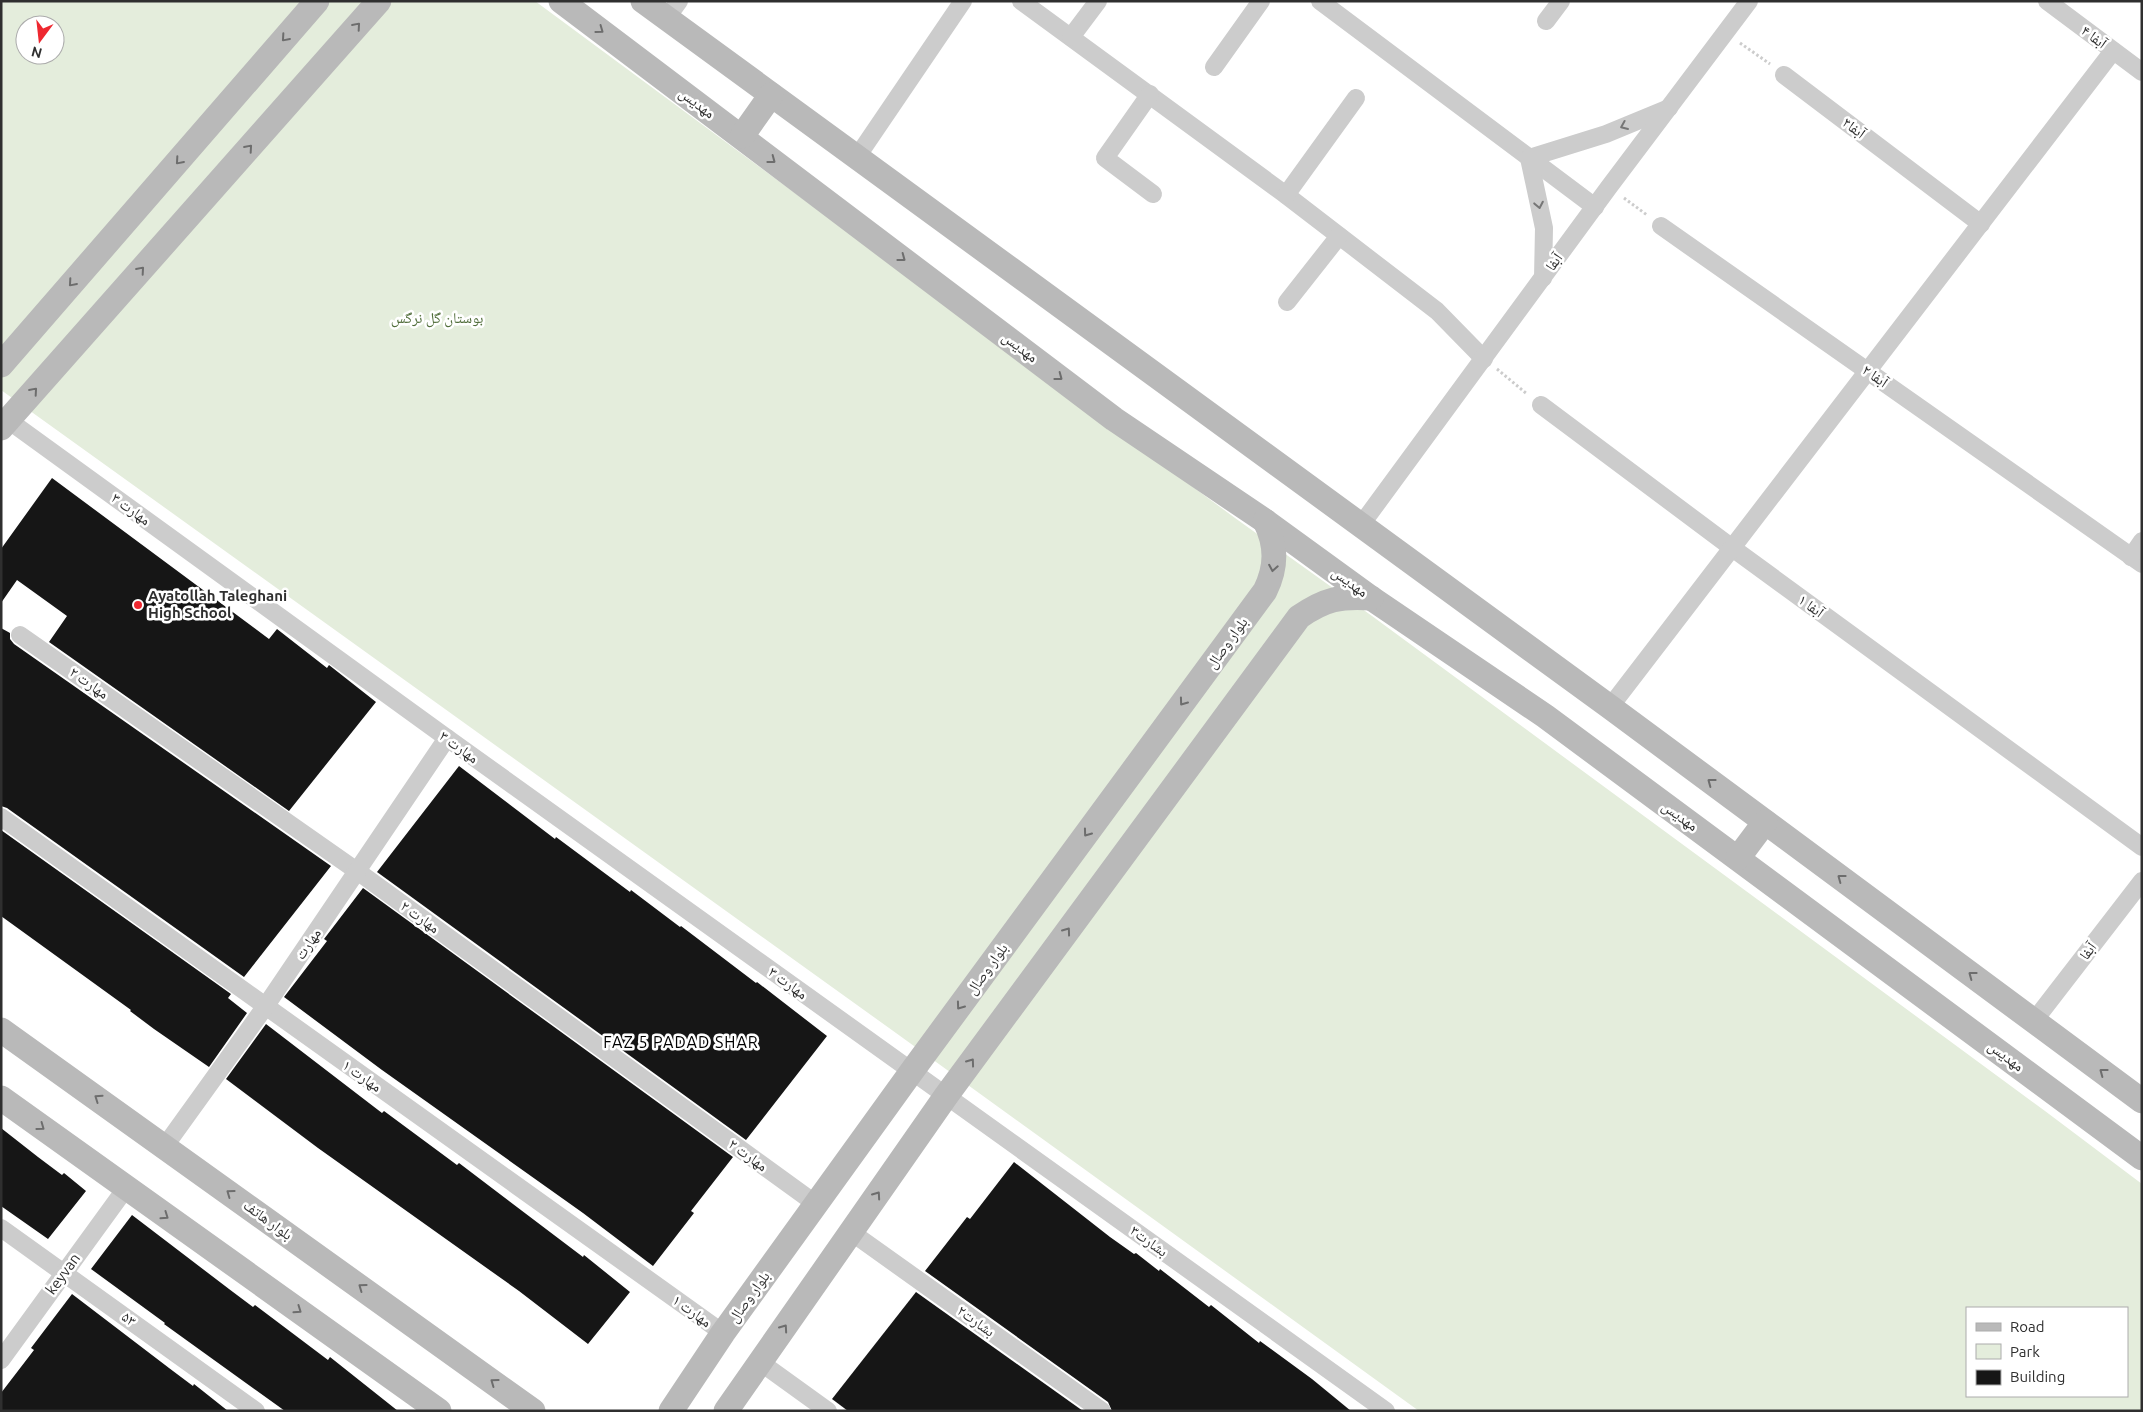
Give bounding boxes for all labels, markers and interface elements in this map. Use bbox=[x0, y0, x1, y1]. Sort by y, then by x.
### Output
north arrow bbox=[15, 15, 65, 65]
street label: آبفا ۴ bbox=[2078, 22, 2111, 53]
one-way arrow bbox=[351, 23, 360, 32]
one-way arrow bbox=[595, 24, 604, 33]
one-way arrow bbox=[283, 32, 291, 41]
text: N bbox=[30, 43, 44, 62]
street label: مهدیس bbox=[675, 84, 719, 123]
street label: آبفا۳ bbox=[1839, 114, 1870, 143]
one-way arrow bbox=[1620, 120, 1629, 131]
one-way arrow bbox=[243, 145, 252, 154]
one-way arrow bbox=[766, 154, 775, 162]
one-way arrow bbox=[175, 155, 184, 164]
one-way arrow bbox=[1533, 201, 1544, 210]
street label: آبفا bbox=[1542, 249, 1567, 274]
one-way arrow bbox=[896, 252, 906, 261]
one-way arrow bbox=[135, 266, 144, 275]
one-way arrow bbox=[69, 278, 78, 287]
park label: بوستان گل نرگس bbox=[391, 309, 483, 328]
street label: مهدیس bbox=[998, 328, 1042, 367]
street label: آبفا ۲ bbox=[1859, 361, 1892, 391]
one-way arrow bbox=[1053, 372, 1062, 380]
one-way arrow bbox=[28, 388, 37, 397]
street label: مهارت ۳ bbox=[108, 489, 154, 529]
street label: مهدیس bbox=[1328, 563, 1372, 602]
one-way arrow bbox=[1268, 564, 1279, 573]
place label: Ayatollah Taleghani High School bbox=[148, 587, 287, 621]
street label: آبفا ۱ bbox=[1795, 591, 1828, 622]
marker: Ayatollah Taleghani High School bbox=[132, 599, 144, 611]
street label: بلوار وصال bbox=[1202, 614, 1252, 673]
street label: مهارت ۲ bbox=[66, 663, 112, 703]
one-way arrow bbox=[1180, 696, 1189, 706]
street label: مهارت ۳ bbox=[436, 727, 482, 767]
one-way arrow bbox=[1708, 779, 1717, 787]
street label: مهدیس bbox=[1658, 797, 1702, 836]
one-way arrow bbox=[1084, 827, 1093, 837]
one-way arrow bbox=[1838, 875, 1847, 885]
street label: مهارت ۲ bbox=[397, 897, 443, 937]
street label: مهارت bbox=[291, 925, 325, 963]
one-way arrow bbox=[1062, 928, 1070, 937]
street label: آبفا bbox=[2076, 938, 2101, 963]
street label: بلوار وصال bbox=[962, 940, 1012, 999]
street label: مهارت ۳ bbox=[765, 963, 811, 1003]
one-way arrow bbox=[1968, 972, 1978, 981]
one-way arrow bbox=[957, 1001, 966, 1010]
district label: FAZ 5 PADAD SHAR bbox=[603, 1033, 759, 1051]
street label: مهدیس bbox=[1984, 1037, 2028, 1076]
street label: مهارت ۱ bbox=[339, 1056, 385, 1096]
one-way arrow bbox=[965, 1058, 974, 1068]
one-way arrow bbox=[2099, 1069, 2109, 1078]
one-way arrow bbox=[94, 1095, 103, 1104]
one-way arrow bbox=[35, 1121, 44, 1129]
street label: مهارت ۲ bbox=[725, 1135, 771, 1175]
one-way arrow bbox=[226, 1190, 236, 1199]
one-way arrow bbox=[871, 1191, 880, 1200]
street label: بلوار هاتف bbox=[240, 1196, 296, 1244]
one-way arrow bbox=[160, 1210, 169, 1219]
street label: بشارت۳ bbox=[1127, 1221, 1171, 1261]
street label: keyvan bbox=[42, 1250, 83, 1298]
street label: بلوار وصال bbox=[724, 1268, 774, 1327]
one-way arrow bbox=[359, 1285, 368, 1293]
street label: مهارت ۱ bbox=[669, 1291, 715, 1331]
street label: بشارت۲ bbox=[954, 1301, 998, 1341]
one-way arrow bbox=[292, 1304, 302, 1313]
legend bbox=[1966, 1307, 2128, 1397]
street label: ۵۳ bbox=[119, 1308, 140, 1330]
text: Road bbox=[2010, 1318, 2045, 1335]
one-way arrow bbox=[778, 1324, 787, 1334]
text: Park bbox=[2010, 1343, 2040, 1360]
text: Building bbox=[2010, 1368, 2065, 1385]
one-way arrow bbox=[490, 1379, 500, 1388]

